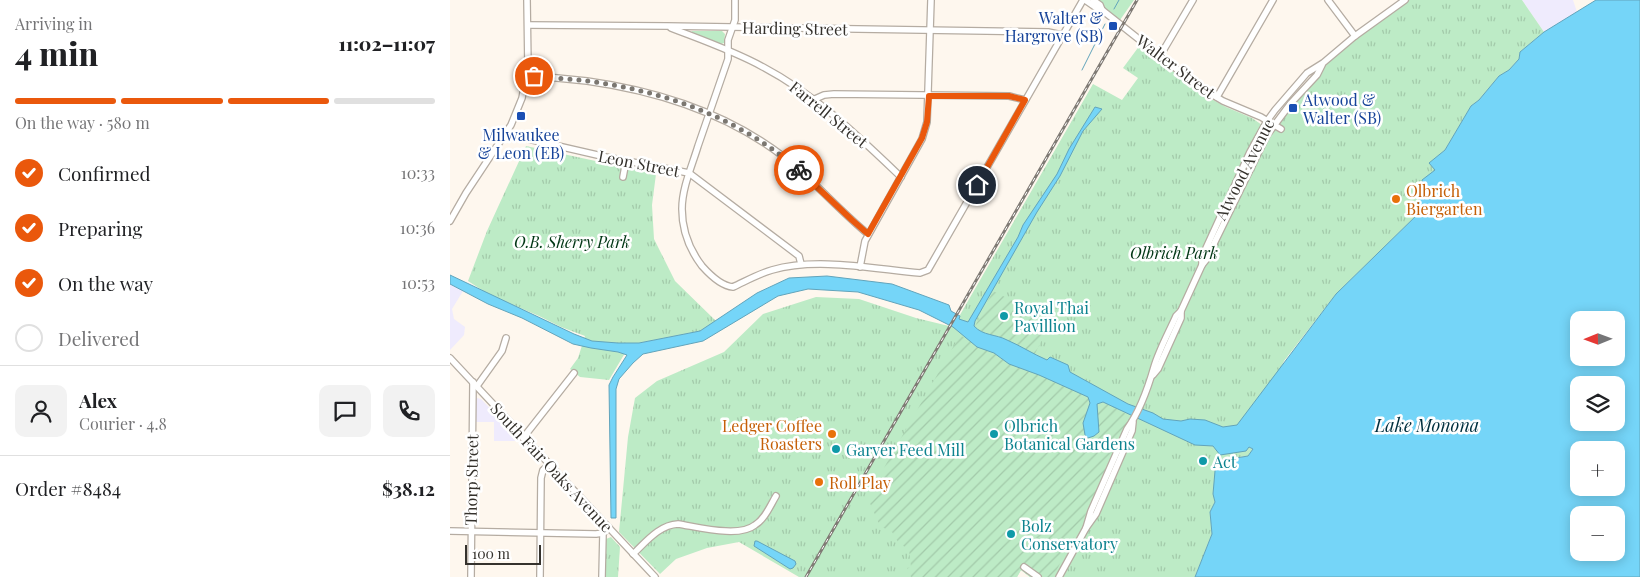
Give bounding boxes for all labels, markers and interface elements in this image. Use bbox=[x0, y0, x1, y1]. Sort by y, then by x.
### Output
place label: Walter & Hargrove (SB) bbox=[1005, 7, 1104, 46]
text: Arriving in bbox=[15, 13, 93, 34]
street label: Harding Street bbox=[742, 17, 848, 39]
marker: Walter & Hargrove (SB) bbox=[1107, 20, 1119, 32]
street label: Walter Street bbox=[1131, 29, 1220, 103]
text: 11:02–11:07 bbox=[338, 30, 435, 56]
text: 4 min bbox=[15, 31, 98, 74]
pin bbox=[513, 55, 555, 97]
icon: bag bbox=[520, 62, 548, 90]
street label: Farrell Street bbox=[785, 76, 873, 152]
place label: Atwood & Walter (SB) bbox=[1302, 89, 1381, 128]
marker: Atwood & Walter (SB) bbox=[1287, 102, 1299, 114]
marker: Milwaukee & Leon (EB) bbox=[515, 110, 527, 122]
text: On the way · 580 m bbox=[15, 112, 150, 133]
street label: Atwood Avenue bbox=[1209, 115, 1279, 224]
place label: Milwaukee & Leon (EB) bbox=[478, 124, 564, 163]
street label: Leon Street bbox=[596, 145, 682, 181]
courier bbox=[774, 145, 824, 195]
icon: bike bbox=[785, 156, 813, 184]
icon: check bbox=[15, 159, 43, 187]
text: Confirmed bbox=[58, 160, 151, 186]
text: 10:33 bbox=[401, 162, 435, 183]
pin bbox=[956, 164, 998, 206]
icon: home bbox=[963, 171, 991, 199]
place label: Olbrich Biergarten bbox=[1406, 180, 1483, 219]
marker: Olbrich Biergarten bbox=[1390, 193, 1402, 205]
icon: check bbox=[15, 214, 43, 242]
text: Preparing bbox=[58, 215, 143, 241]
text: 10:36 bbox=[400, 217, 435, 238]
park label: O.B. Sherry Park bbox=[514, 231, 630, 252]
park label: Olbrich Park bbox=[1130, 242, 1218, 263]
icon: check bbox=[15, 269, 43, 297]
text: On the way bbox=[58, 270, 153, 296]
text: 10:53 bbox=[401, 272, 435, 293]
place label: Royal Thai Pavillion bbox=[1014, 297, 1089, 336]
marker: Royal Thai Pavillion bbox=[998, 310, 1010, 322]
north arrow bbox=[1570, 311, 1625, 366]
map controls bbox=[1570, 311, 1625, 561]
text: Delivered bbox=[58, 325, 140, 351]
button: layers bbox=[1570, 376, 1625, 431]
button: person bbox=[15, 385, 67, 437]
button: chat bbox=[319, 385, 371, 437]
button: phone bbox=[383, 385, 435, 437]
text: Alex bbox=[79, 387, 117, 413]
street label: South Fair Oaks Avenue bbox=[486, 398, 618, 536]
text: Courier · 4.8 bbox=[79, 413, 167, 434]
water label: Lake Monona bbox=[1374, 413, 1479, 437]
place label: Ledger Coffee Roasters bbox=[722, 415, 822, 454]
place label: Olbrich Botanical Gardens bbox=[1004, 415, 1135, 454]
marker: Ledger Coffee Roasters bbox=[826, 428, 838, 440]
marker: Olbrich Botanical Gardens bbox=[988, 428, 1000, 440]
street label: Thorp Street bbox=[460, 434, 482, 526]
place label: Garver Feed Mill bbox=[846, 439, 965, 460]
button: + bbox=[1570, 441, 1625, 496]
marker: Garver Feed Mill bbox=[830, 443, 842, 455]
place label: Act bbox=[1212, 451, 1237, 472]
marker: Act bbox=[1197, 455, 1209, 467]
place label: Roll Play bbox=[829, 472, 891, 493]
text: Order #8484 bbox=[15, 475, 121, 501]
text: $38.12 bbox=[382, 475, 435, 501]
marker: Roll Play bbox=[813, 476, 825, 488]
button: − bbox=[1570, 506, 1625, 561]
place label: Bolz Conservatory bbox=[1021, 515, 1118, 554]
marker: Bolz Conservatory bbox=[1005, 528, 1017, 540]
scale bar bbox=[465, 542, 541, 565]
text: 100 m bbox=[472, 544, 510, 563]

